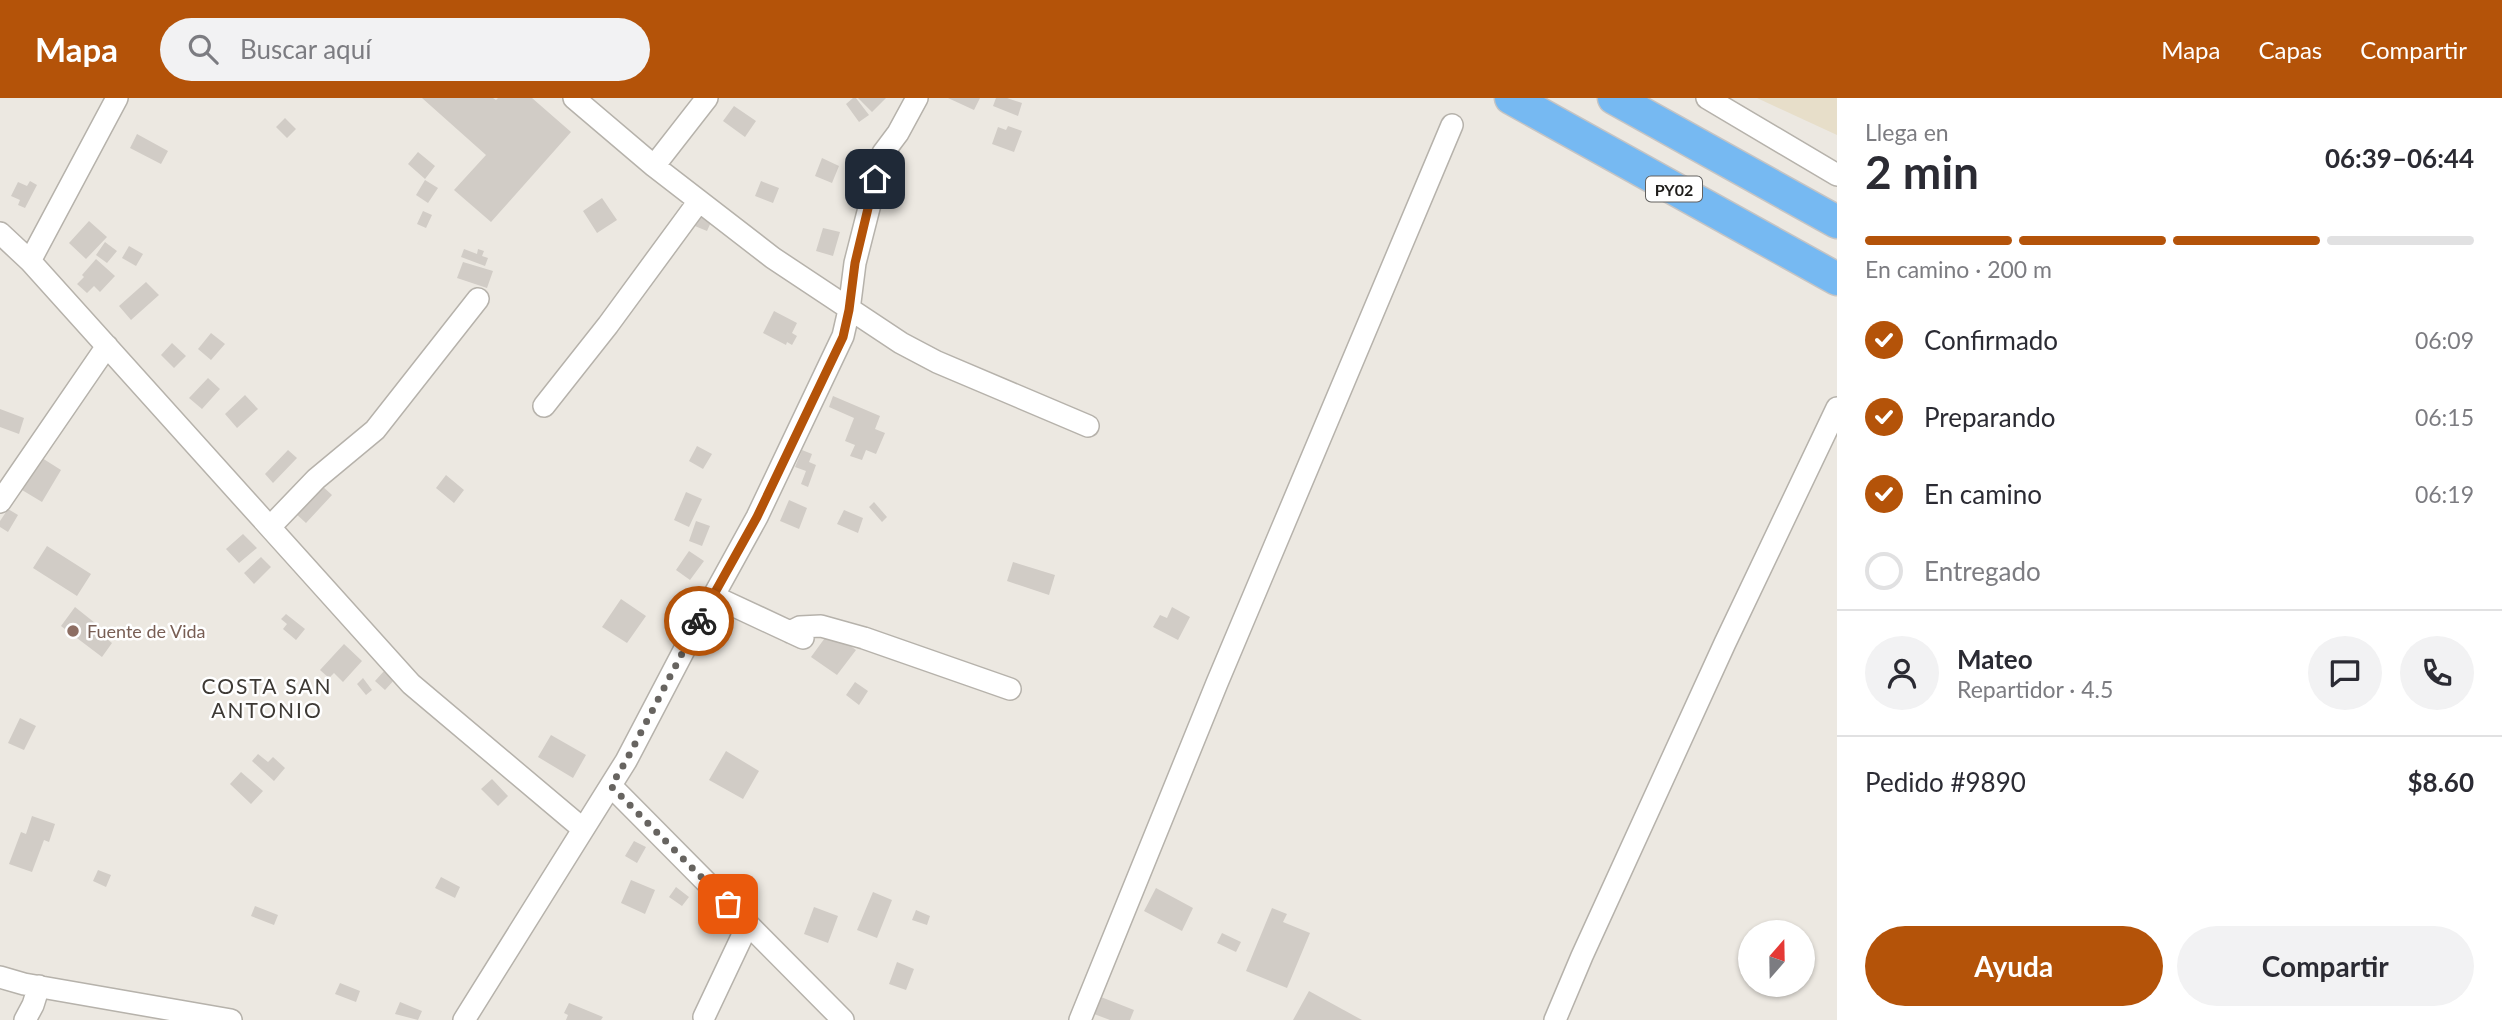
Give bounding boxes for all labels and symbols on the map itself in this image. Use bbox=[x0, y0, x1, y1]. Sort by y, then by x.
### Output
pin bbox=[845, 149, 905, 209]
road number: PY02 bbox=[1646, 176, 1702, 202]
courier bbox=[664, 586, 734, 656]
place label: Fuente de Vida bbox=[87, 620, 206, 642]
marker: Fuente de Vida bbox=[65, 623, 81, 639]
district label: COSTA SAN ANTONIO bbox=[201, 673, 333, 722]
pin bbox=[698, 874, 758, 934]
north arrow bbox=[1738, 920, 1815, 998]

